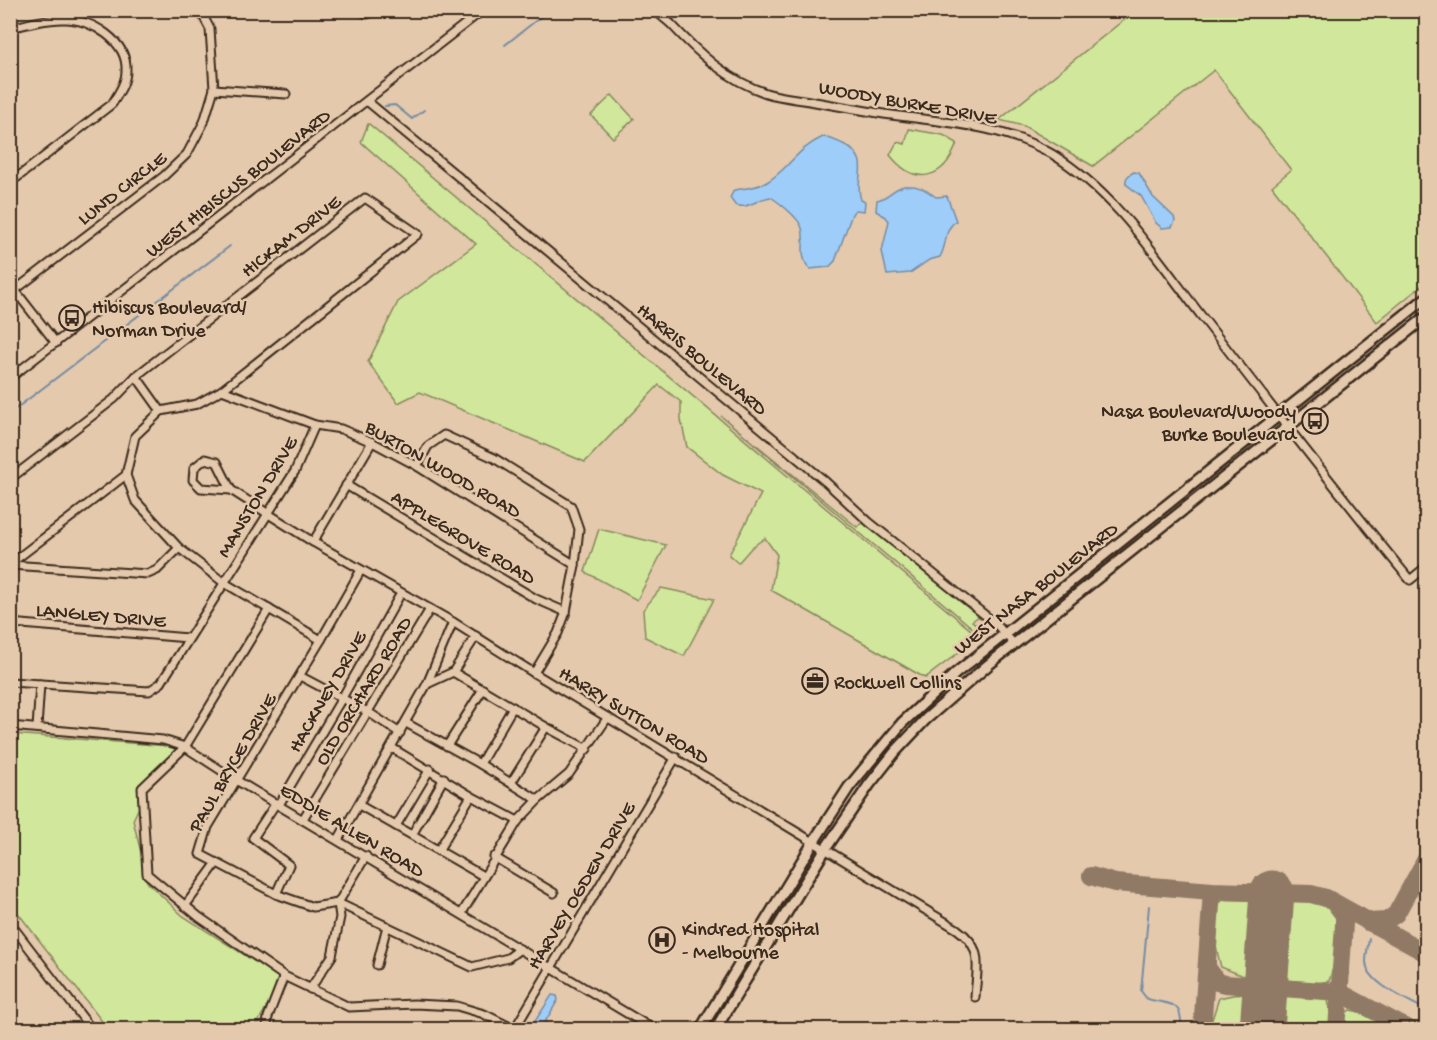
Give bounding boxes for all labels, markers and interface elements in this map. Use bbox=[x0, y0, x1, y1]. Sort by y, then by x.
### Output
street label: WOODY BURKE DRIVE bbox=[817, 77, 1000, 132]
street label: WEST HIBISCUS BOULEVARD bbox=[142, 105, 337, 264]
street label: LUND CIRCLE bbox=[74, 147, 173, 232]
street label: HICKAM DRIVE bbox=[238, 191, 348, 284]
place label: Hibiscus Boulevard/ Norman Drive bbox=[92, 298, 247, 344]
street label: HARRIS BOULEVARD bbox=[631, 299, 771, 422]
bus stop icon: Hibiscus Boulevard/ Norman Drive bbox=[57, 303, 87, 333]
place label: Nasa Boulevard/Woody Burke Boulevard bbox=[1101, 402, 1298, 448]
bus stop icon: Nasa Boulevard/Woody Burke Boulevard bbox=[1300, 406, 1330, 436]
street label: BURTON WOOD ROAD bbox=[359, 417, 525, 525]
street label: MANSTON DRIVE bbox=[214, 432, 305, 563]
street label: APPLEGROVE ROAD bbox=[386, 487, 539, 592]
street label: WEST NASA BOULEVARD bbox=[951, 518, 1125, 661]
street label: LANGLEY DRIVE bbox=[35, 600, 168, 635]
street label: OLD ORCHARD ROAD bbox=[312, 612, 419, 770]
street label: HACKNEY DRIVE bbox=[285, 627, 374, 758]
street label: HARRY SUTTON ROAD bbox=[554, 663, 713, 772]
office icon: Rockwell Collins bbox=[800, 666, 830, 696]
place label: Rockwell Collins bbox=[834, 673, 962, 696]
street label: PAUL BRYCE DRIVE bbox=[184, 689, 284, 838]
street label: EDDIE ALLEN ROAD bbox=[275, 780, 428, 885]
street label: HARVEY OGDEN DRIVE bbox=[524, 798, 643, 975]
place label: Kindred Hospital - Melbourne bbox=[682, 920, 819, 966]
hospital icon: Kindred Hospital - Melbourne bbox=[647, 925, 677, 955]

